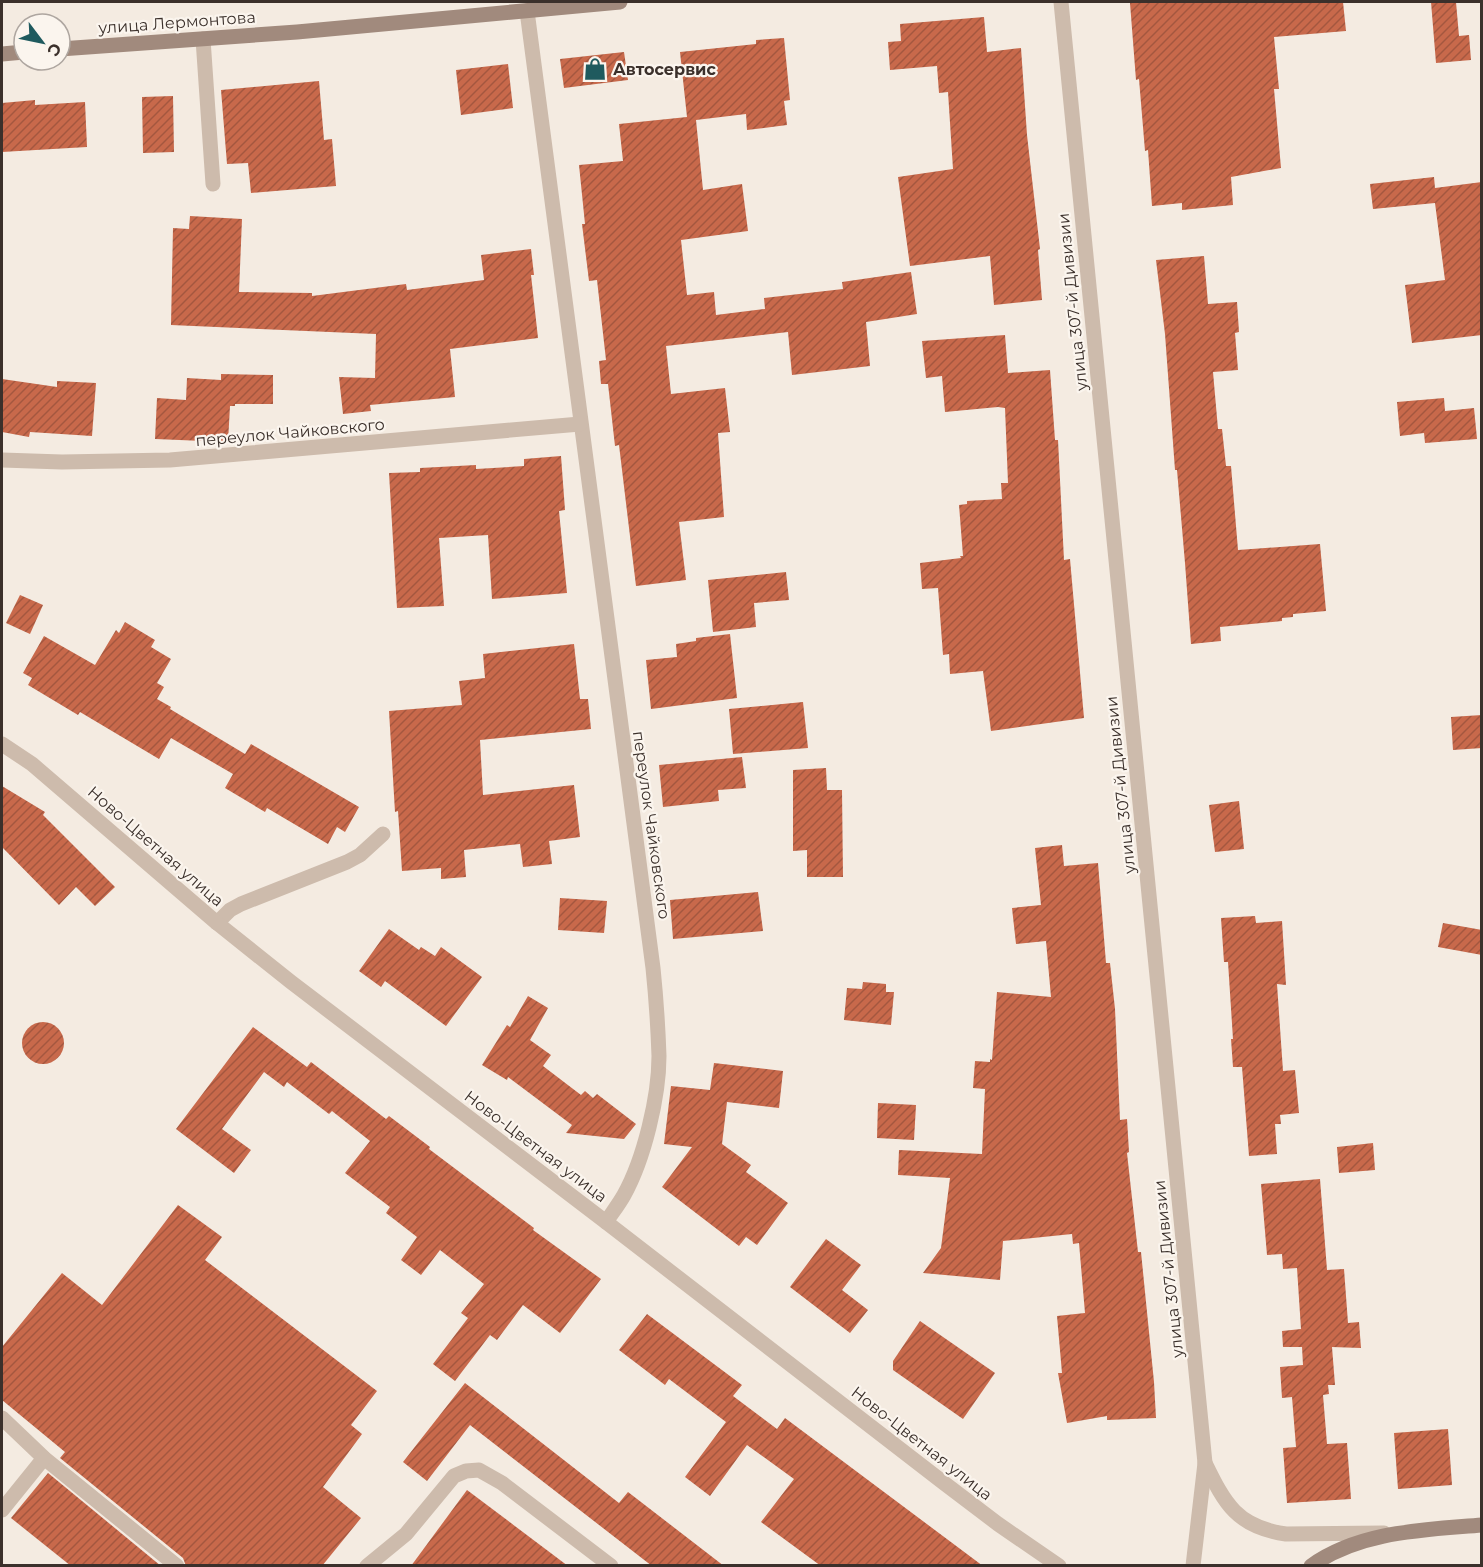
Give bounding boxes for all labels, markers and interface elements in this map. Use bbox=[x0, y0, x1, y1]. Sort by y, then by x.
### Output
street label: улица Лермонтова bbox=[97, 8, 256, 38]
north arrow bbox=[12, 12, 72, 72]
text: С bbox=[43, 40, 65, 60]
shop icon: Автосервис bbox=[582, 56, 608, 82]
place label: Автосервис bbox=[613, 60, 716, 79]
street label: улица 307-й Дивизии bbox=[1054, 212, 1091, 393]
street label: переулок Чайковского bbox=[195, 415, 386, 450]
street label: улица 307-й Дивизии bbox=[1102, 695, 1139, 876]
street label: переулок Чайковского bbox=[629, 730, 674, 920]
street label: Ново-Цветная улица bbox=[84, 782, 227, 910]
street label: Ново-Цветная улица bbox=[461, 1087, 611, 1206]
street label: улица 307-й Дивизии bbox=[1150, 1179, 1187, 1360]
street label: Ново-Цветная улица bbox=[847, 1382, 996, 1504]

